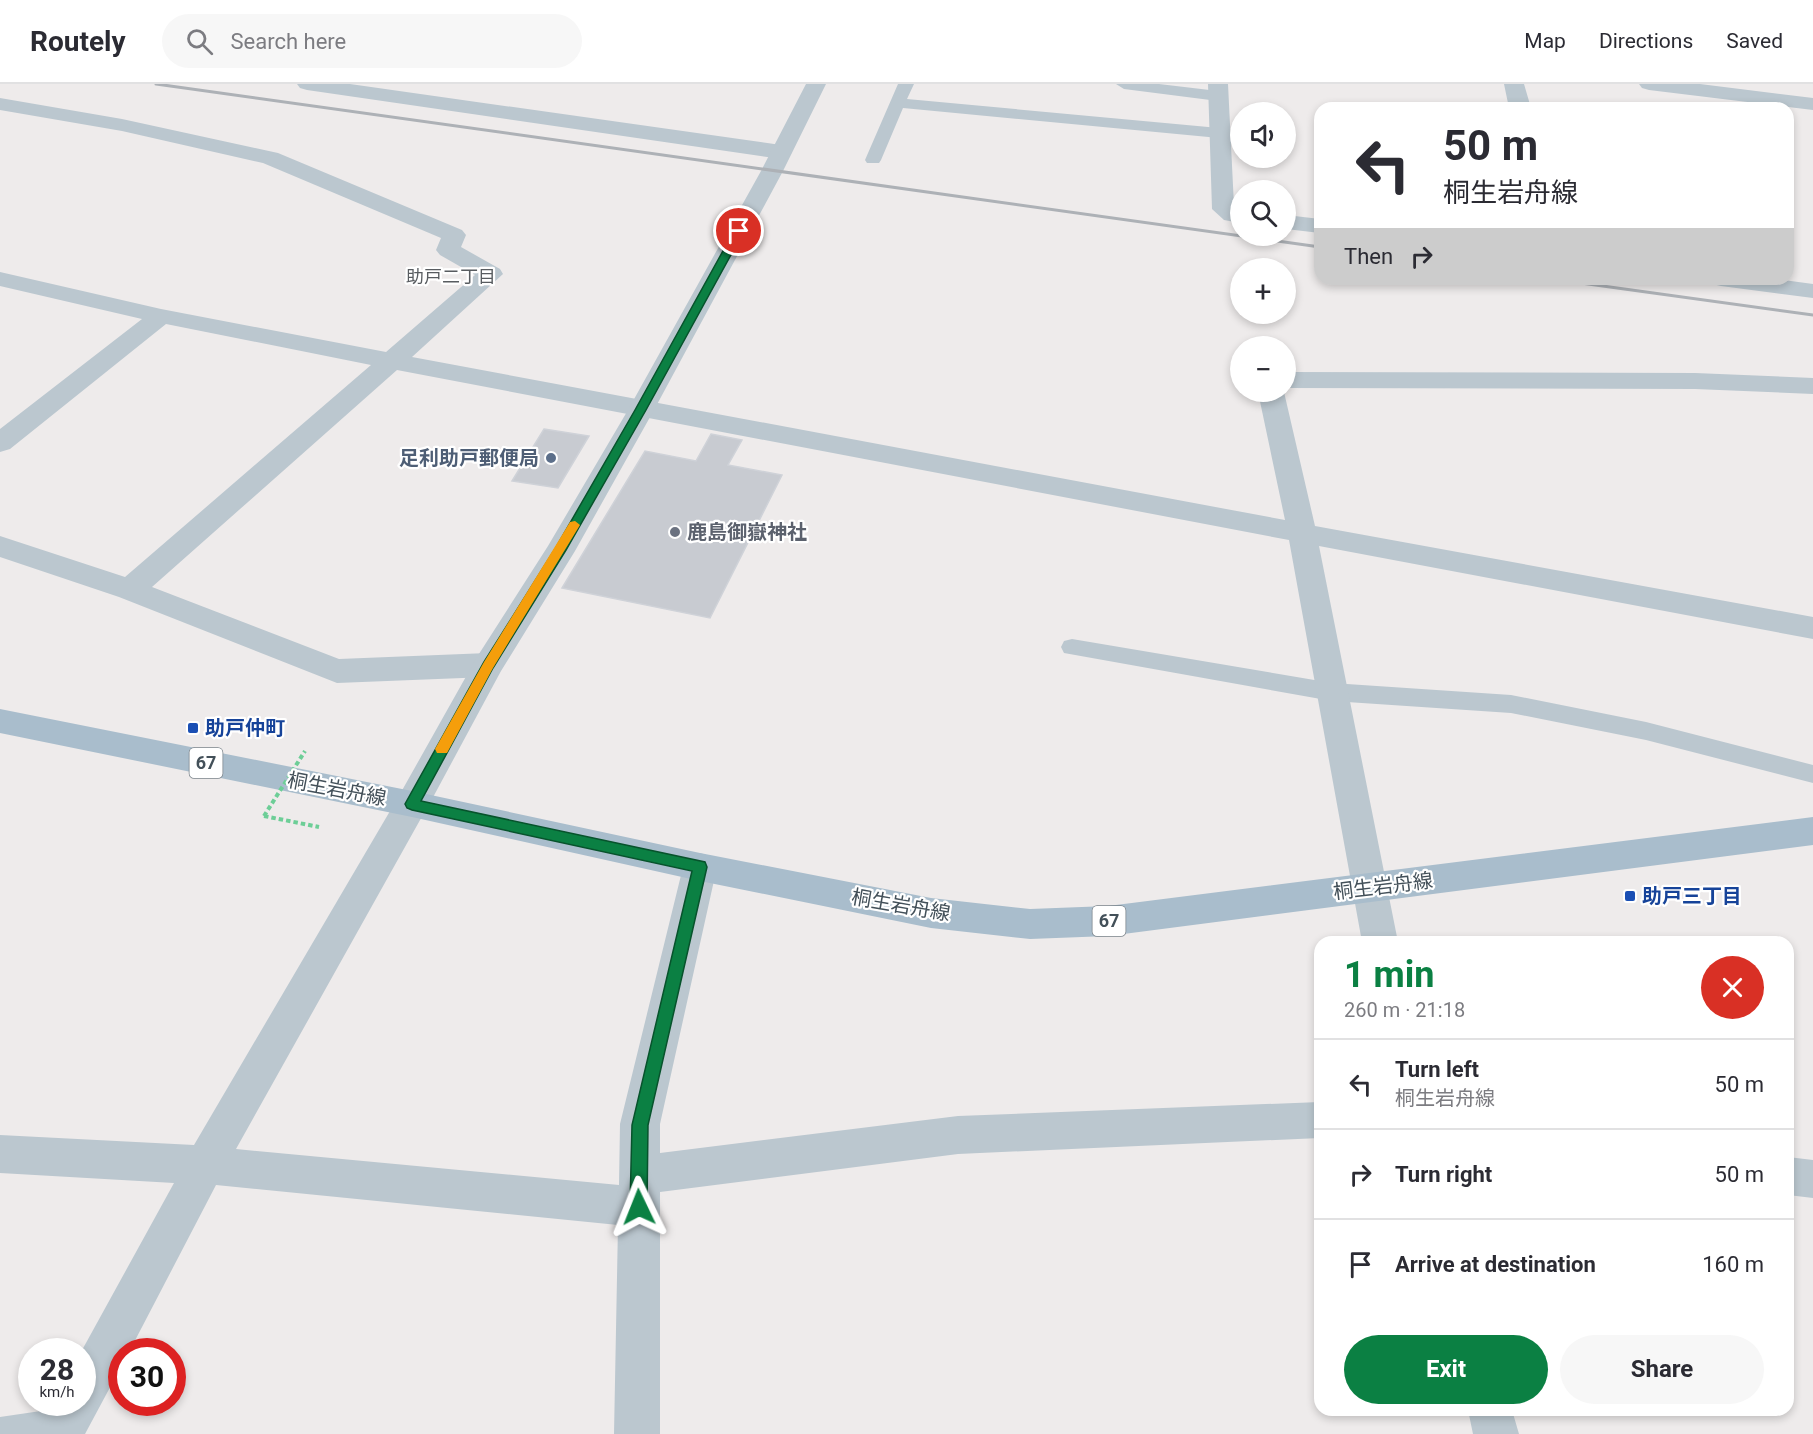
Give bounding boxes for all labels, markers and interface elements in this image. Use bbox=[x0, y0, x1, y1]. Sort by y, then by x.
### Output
search box bbox=[162, 14, 582, 68]
text: Routely bbox=[30, 25, 126, 58]
icon: search bbox=[183, 25, 216, 58]
text: Search here bbox=[231, 29, 346, 54]
text: Map bbox=[1524, 29, 1566, 53]
text: Directions bbox=[1599, 29, 1693, 53]
text: Saved bbox=[1726, 29, 1783, 53]
map controls bbox=[1230, 102, 1296, 402]
button: sound bbox=[1230, 102, 1296, 168]
text: 50 m bbox=[1443, 121, 1538, 170]
icon: left bbox=[1344, 126, 1422, 204]
text: 桐生岩舟線 bbox=[1443, 177, 1578, 209]
button: search bbox=[1230, 180, 1296, 246]
pin bbox=[713, 205, 764, 256]
icon: arrive bbox=[722, 214, 755, 247]
icon: right bbox=[1405, 240, 1438, 273]
text: Then bbox=[1344, 244, 1393, 269]
button: + bbox=[1230, 258, 1296, 324]
district label: 助戸二丁目 bbox=[406, 266, 496, 287]
button: − bbox=[1230, 336, 1296, 402]
place label: 足利助戸郵便局 bbox=[399, 446, 539, 470]
marker: 足利助戸郵便局 bbox=[544, 451, 558, 465]
place label: 鹿島御嶽神社 bbox=[687, 520, 807, 544]
marker: 鹿島御嶽神社 bbox=[668, 525, 682, 539]
place label: 助戸仲町 bbox=[205, 716, 285, 740]
marker: 助戸仲町 bbox=[186, 721, 200, 735]
road number: 67 bbox=[190, 748, 222, 778]
street label: 桐生岩舟線 bbox=[286, 768, 388, 810]
street label: 桐生岩舟線 bbox=[1332, 868, 1434, 904]
street label: 桐生岩舟線 bbox=[850, 884, 952, 926]
place label: 助戸三丁目 bbox=[1642, 884, 1742, 908]
marker: 助戸三丁目 bbox=[1623, 889, 1637, 903]
road number: 67 bbox=[1092, 906, 1126, 936]
text: 1 min bbox=[1344, 954, 1435, 996]
button: close bbox=[1701, 956, 1764, 1019]
text: 260 m · 21:18 bbox=[1344, 998, 1465, 1022]
text: Turn left bbox=[1395, 1057, 1479, 1082]
icon: left bbox=[1344, 1068, 1377, 1101]
text: 50 m bbox=[1715, 1072, 1764, 1097]
text: 桐生岩舟線 bbox=[1395, 1086, 1495, 1110]
icon: right bbox=[1344, 1158, 1377, 1191]
text: Turn right bbox=[1395, 1162, 1492, 1187]
text: 50 m bbox=[1715, 1162, 1764, 1187]
position arrow bbox=[607, 1175, 671, 1239]
icon: arrive bbox=[1344, 1248, 1377, 1281]
text: Arrive at destination bbox=[1395, 1252, 1596, 1277]
text: 160 m bbox=[1702, 1252, 1764, 1277]
button: Exit bbox=[1344, 1335, 1548, 1404]
button: Share bbox=[1560, 1335, 1764, 1404]
speed limit sign: 30 bbox=[108, 1338, 186, 1416]
text: 28 bbox=[40, 1352, 74, 1387]
text: km/h bbox=[39, 1383, 75, 1401]

